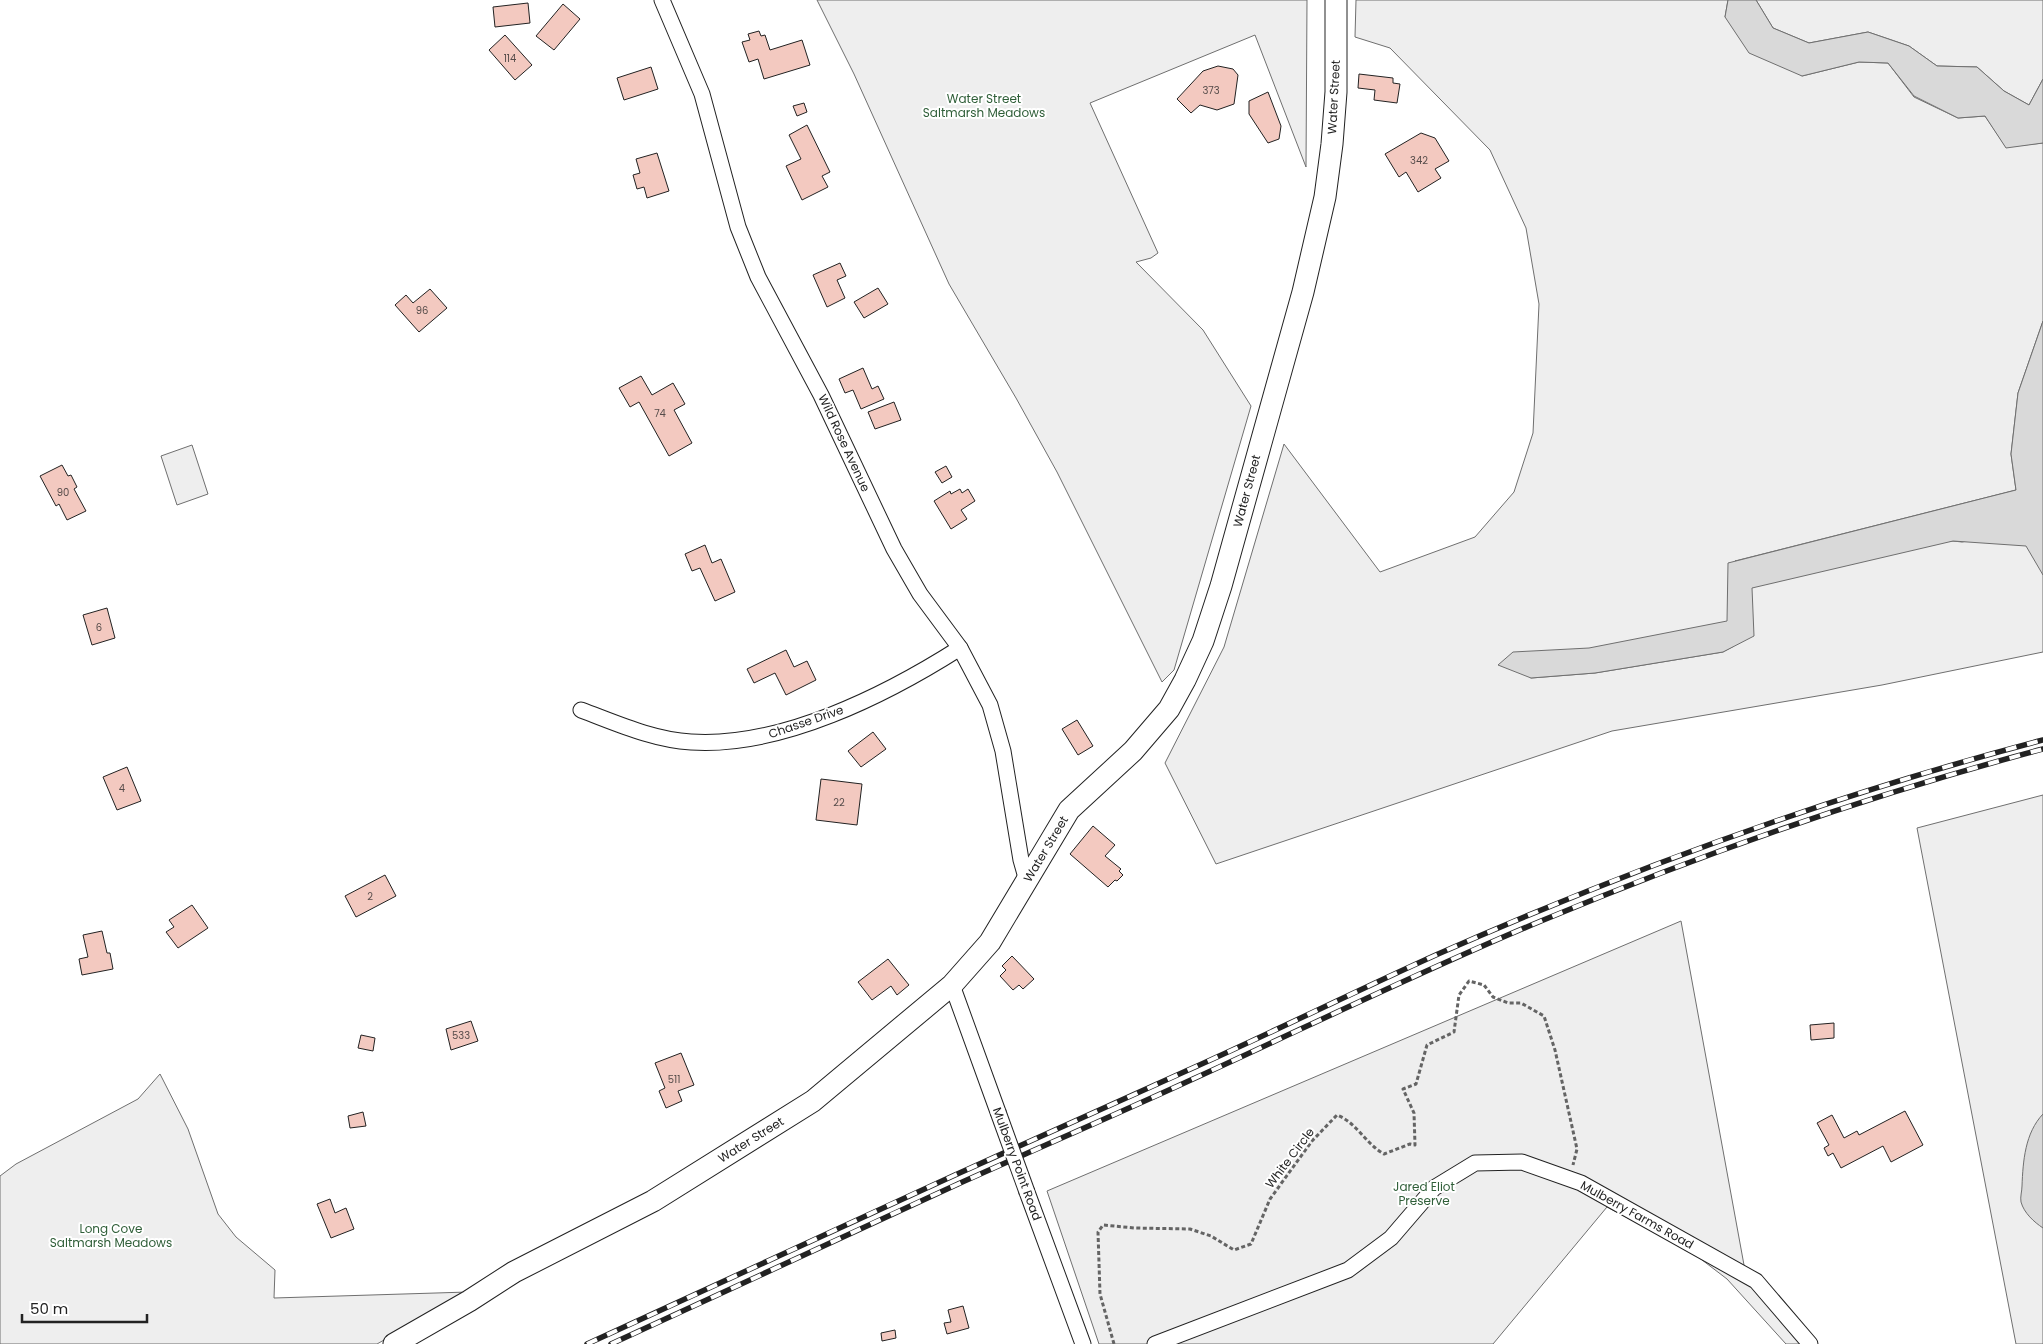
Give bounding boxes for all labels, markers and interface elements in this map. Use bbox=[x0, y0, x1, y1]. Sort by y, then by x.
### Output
house number: 114 bbox=[504, 51, 516, 66]
street label: Water Street bbox=[1323, 59, 1344, 135]
house number: 373 bbox=[1202, 83, 1220, 98]
park label: Water Street Saltmarsh Meadows bbox=[923, 90, 1045, 121]
house number: 342 bbox=[1410, 153, 1428, 168]
house number: 96 bbox=[416, 303, 428, 318]
street label: Wild Rose Avenue bbox=[814, 391, 875, 494]
house number: 74 bbox=[654, 406, 666, 421]
street label: Water Street bbox=[1229, 453, 1264, 529]
house number: 90 bbox=[57, 485, 69, 500]
house number: 6 bbox=[96, 620, 102, 635]
street label: Chasse Drive bbox=[766, 701, 846, 742]
house number: 4 bbox=[119, 781, 125, 796]
house number: 22 bbox=[833, 795, 845, 810]
street label: Water Street bbox=[1019, 812, 1072, 885]
house number: 2 bbox=[367, 889, 373, 904]
house number: 533 bbox=[452, 1028, 470, 1043]
house number: 511 bbox=[668, 1072, 680, 1087]
street label: Mulberry Point Road bbox=[989, 1105, 1046, 1223]
street label: Water Street bbox=[715, 1113, 787, 1167]
street label: White Circle bbox=[1261, 1124, 1318, 1191]
street label: Mulberry Farms Road bbox=[1578, 1176, 1697, 1253]
park label: Jared Eliot Preserve bbox=[1393, 1178, 1455, 1209]
park label: Long Cove Saltmarsh Meadows bbox=[50, 1220, 172, 1251]
scale bar bbox=[22, 1292, 148, 1324]
text: 50 m bbox=[30, 1298, 68, 1319]

